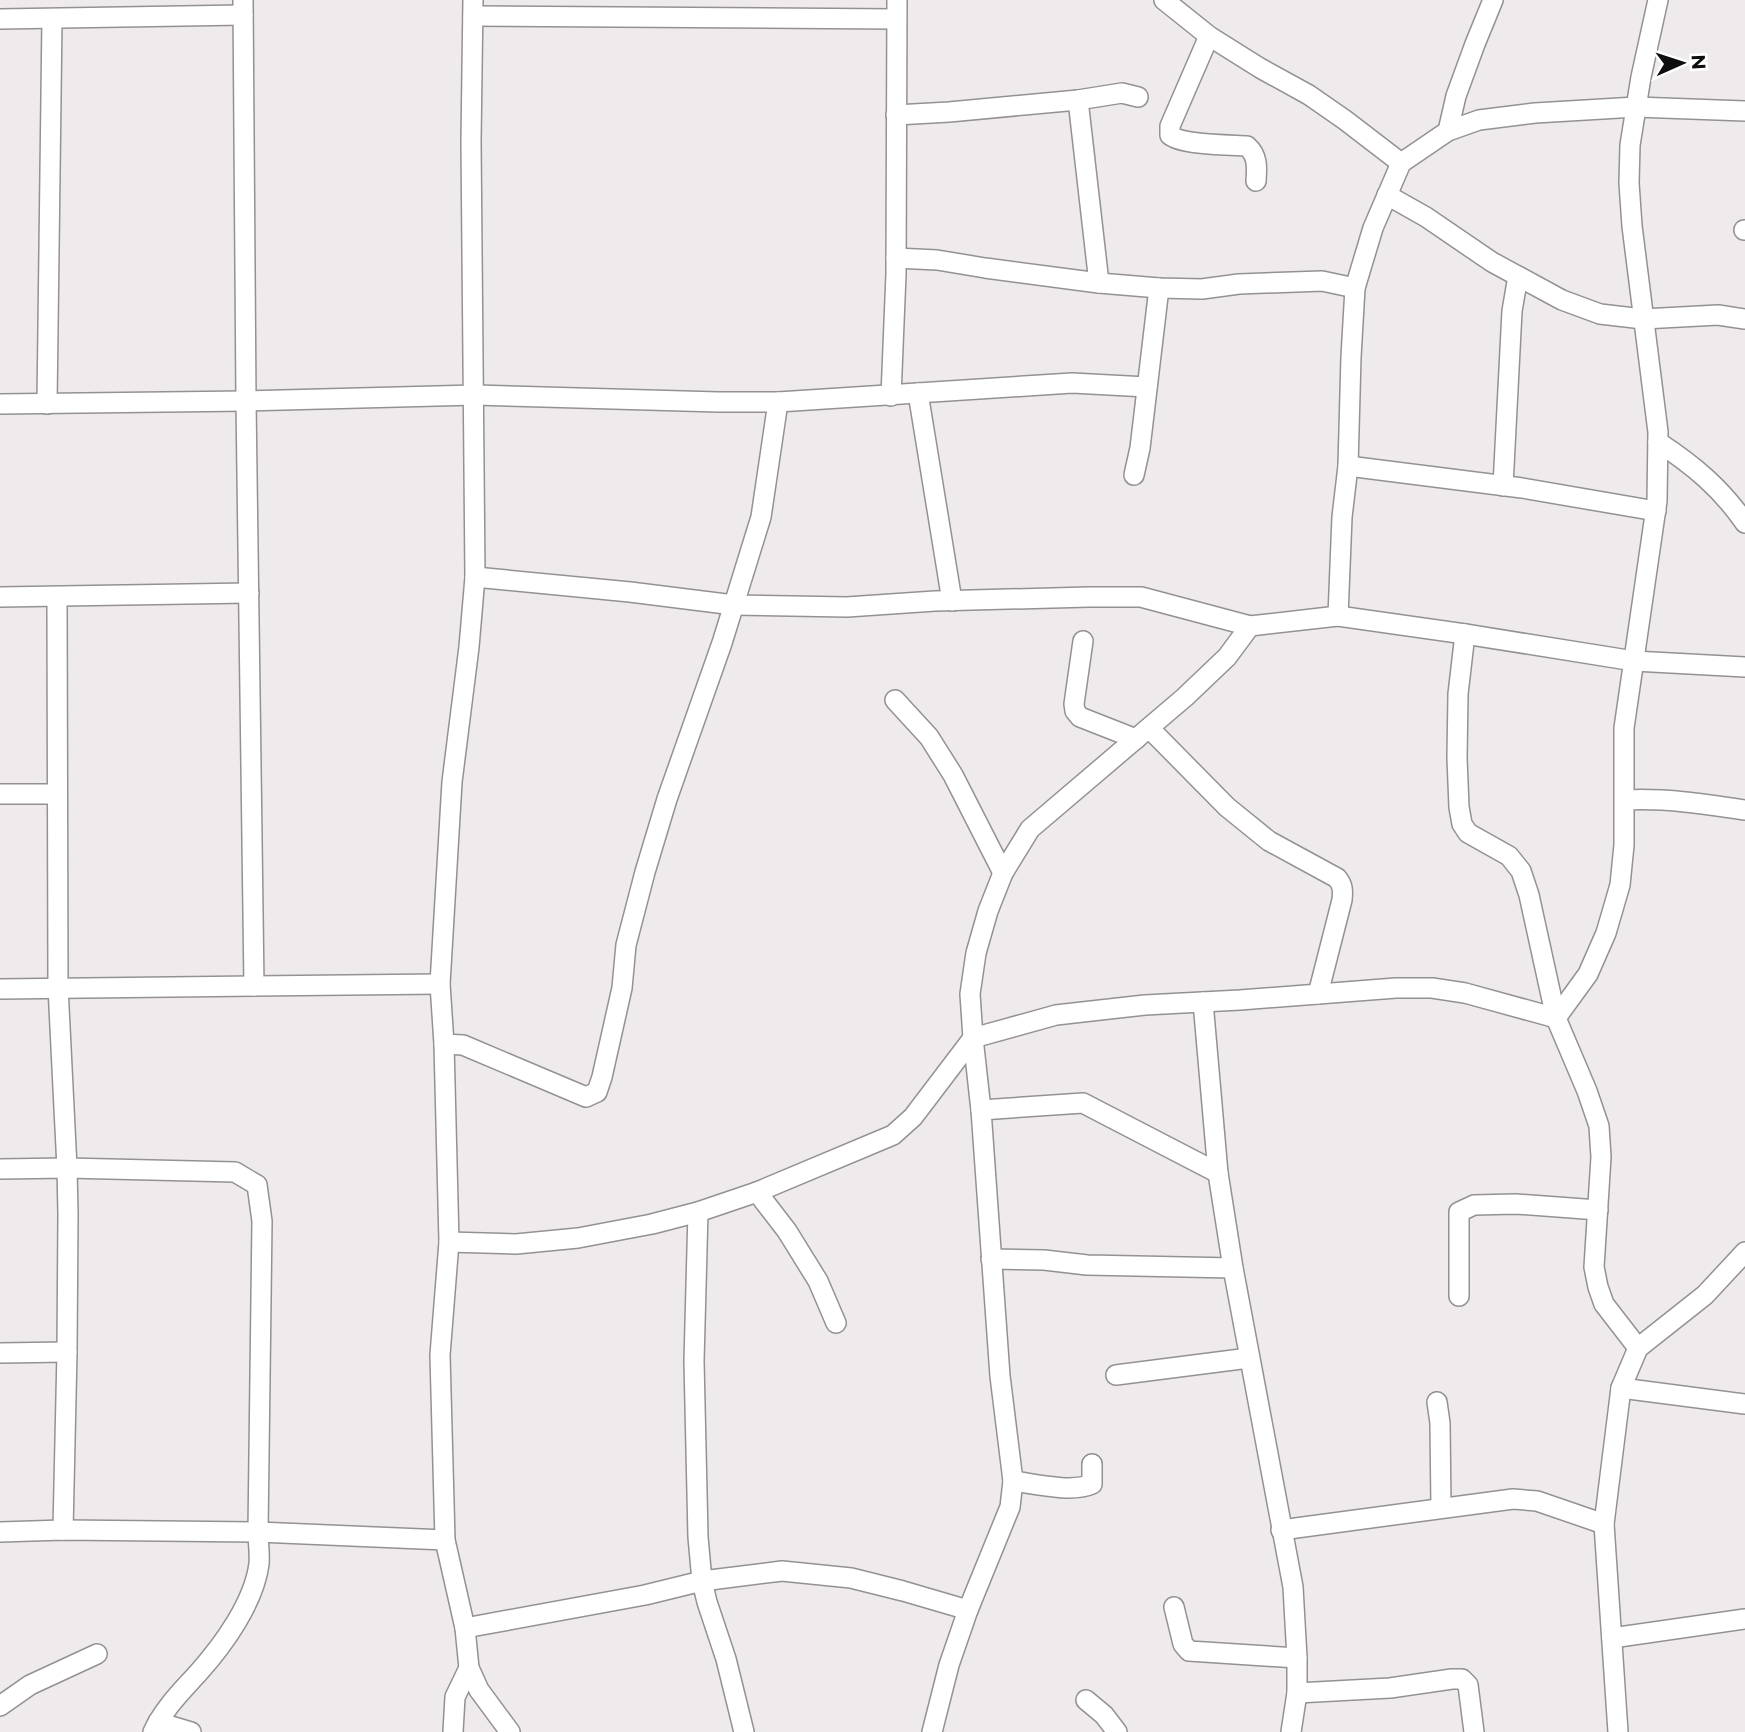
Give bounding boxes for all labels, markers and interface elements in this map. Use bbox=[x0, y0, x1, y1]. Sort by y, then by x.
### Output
north arrow bbox=[1647, 28, 1717, 98]
text: N bbox=[1687, 54, 1710, 70]

